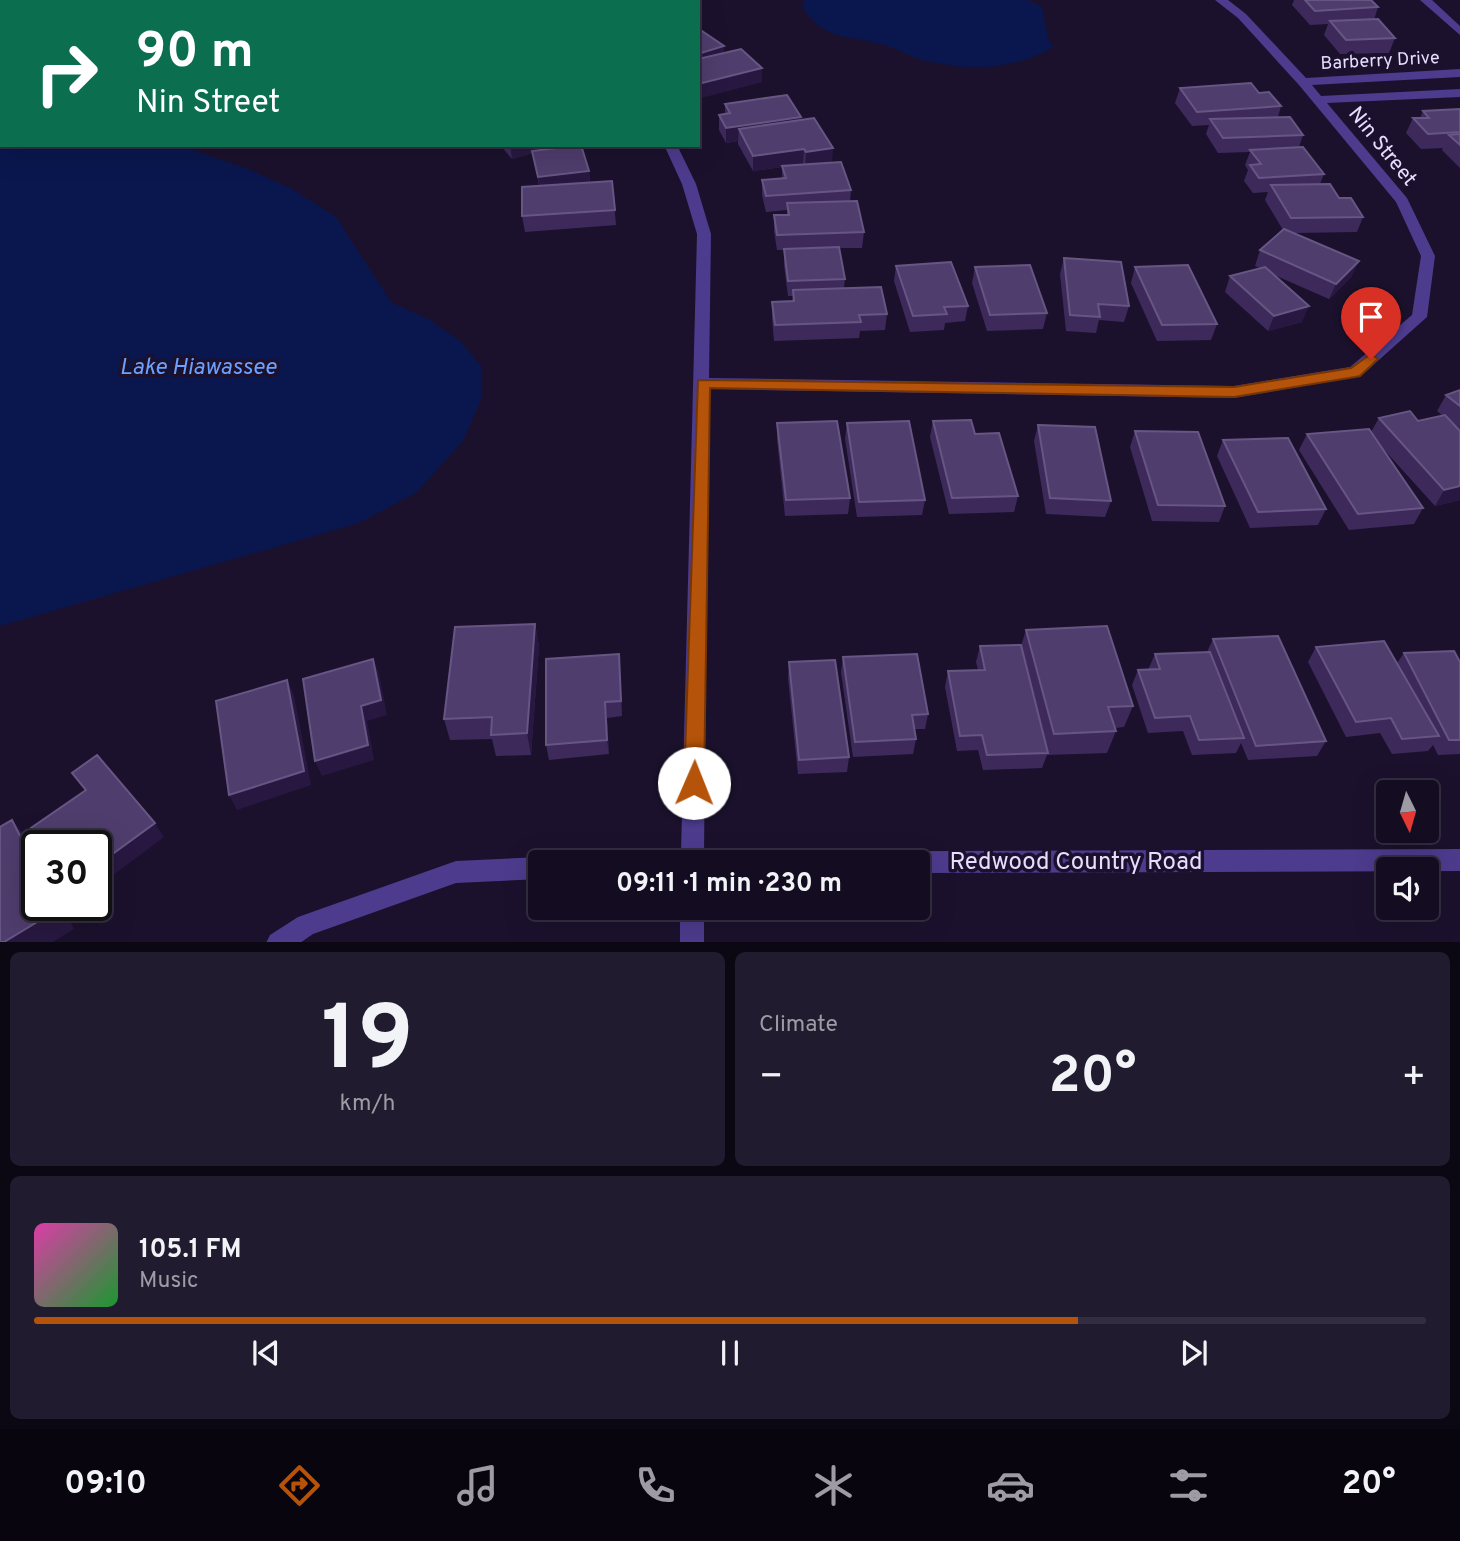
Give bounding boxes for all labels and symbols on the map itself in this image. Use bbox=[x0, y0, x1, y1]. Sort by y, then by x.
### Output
street label: Barberry Drive bbox=[1320, 47, 1440, 76]
street label: Nin Street bbox=[1342, 102, 1422, 192]
pin bbox=[1341, 287, 1401, 359]
water label: Lake Hiawassee bbox=[120, 354, 278, 383]
position arrow bbox=[657, 746, 731, 820]
north arrow bbox=[1376, 780, 1438, 844]
speed limit sign: 30 bbox=[21, 830, 112, 921]
street label: Redwood Country Road bbox=[949, 848, 1203, 878]

